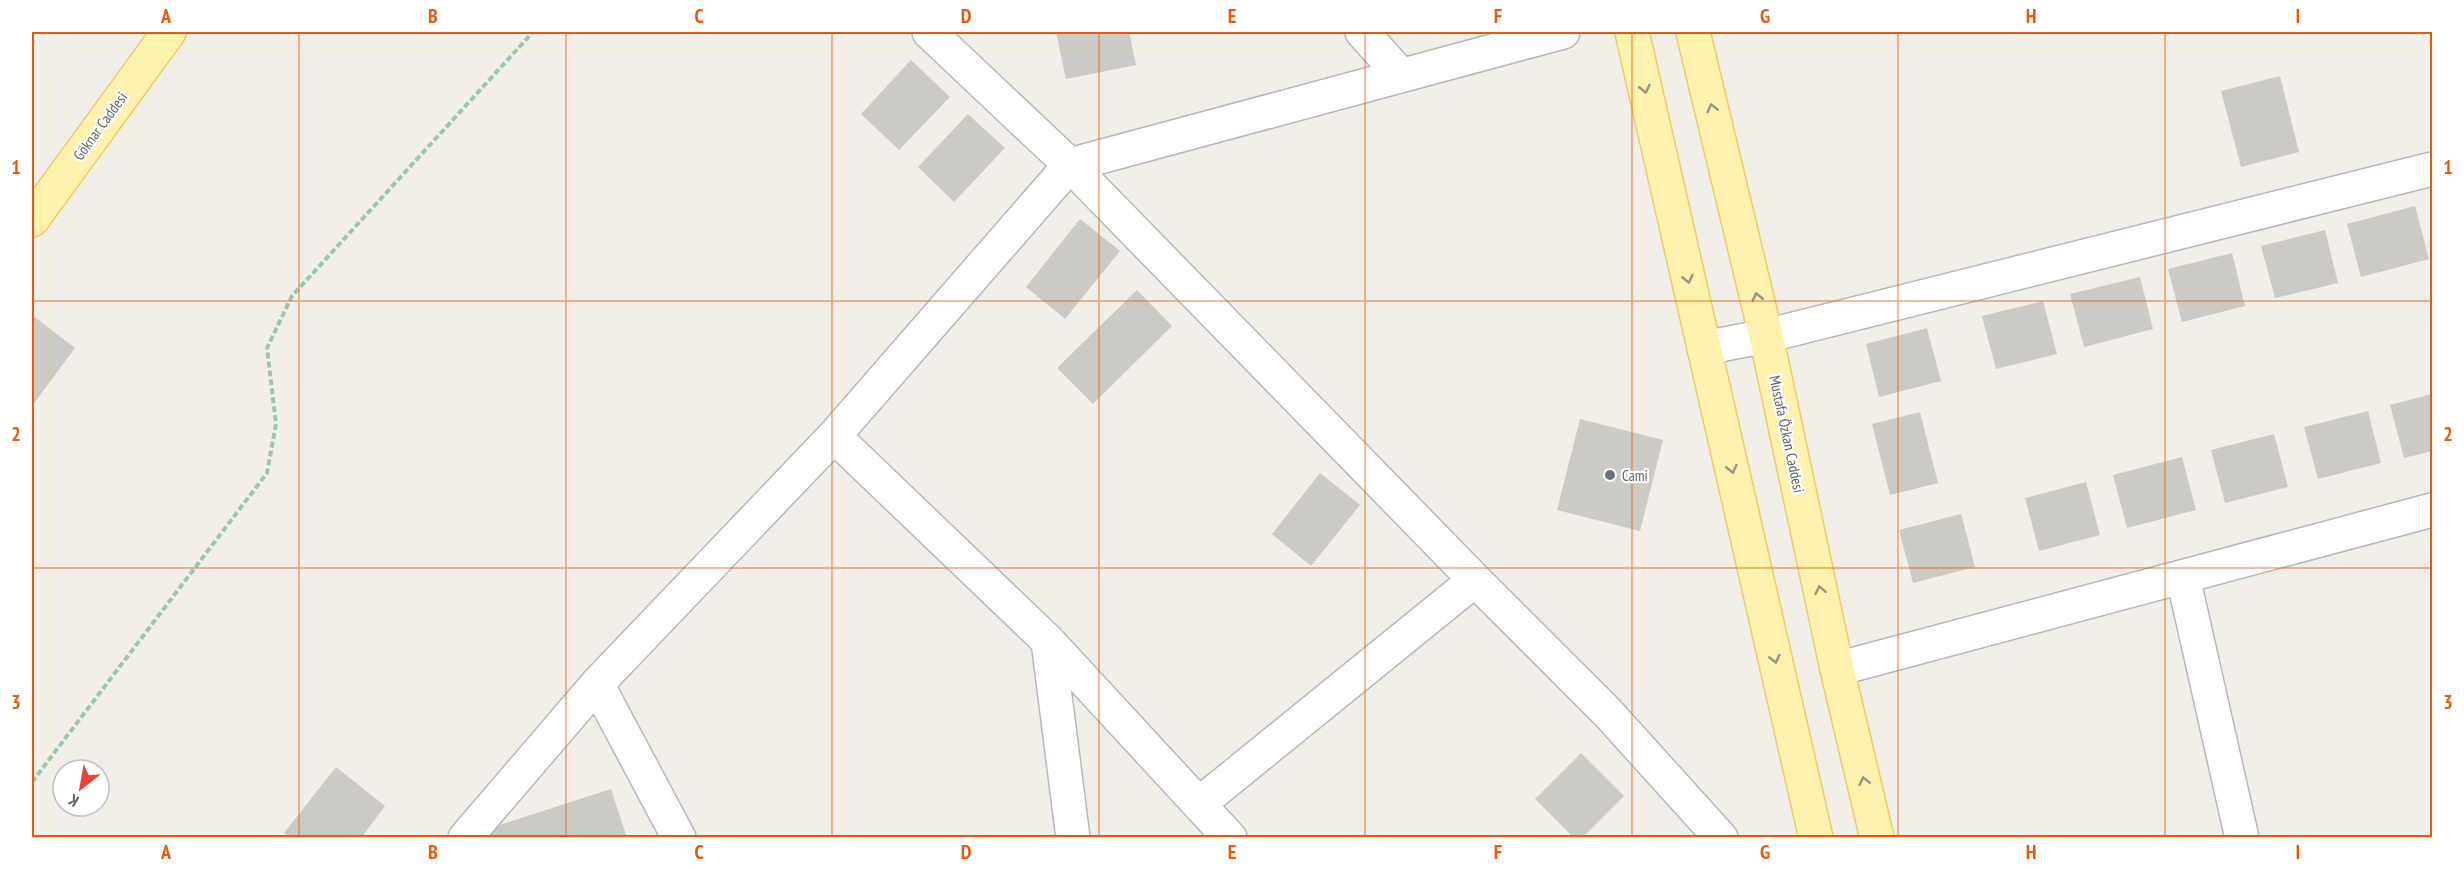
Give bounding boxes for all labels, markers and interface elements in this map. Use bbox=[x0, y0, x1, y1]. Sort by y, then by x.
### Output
text: A bbox=[160, 3, 172, 29]
text: B bbox=[428, 3, 438, 29]
text: C bbox=[694, 3, 704, 29]
text: D bbox=[961, 3, 972, 29]
text: E bbox=[1228, 3, 1236, 29]
text: F bbox=[1494, 3, 1502, 29]
text: G bbox=[1760, 3, 1770, 29]
text: H bbox=[2026, 3, 2036, 29]
text: I bbox=[2296, 3, 2300, 29]
one-way arrow bbox=[1638, 83, 1651, 93]
street label: Göknar Caddesi bbox=[69, 88, 131, 164]
one-way arrow bbox=[1706, 103, 1719, 113]
text: 1 bbox=[11, 154, 21, 180]
text: 1 bbox=[2443, 154, 2453, 180]
one-way arrow bbox=[1681, 274, 1694, 284]
one-way arrow bbox=[1751, 292, 1764, 302]
street label: Mustafa Özkan Caddesi bbox=[1765, 374, 1809, 494]
text: 2 bbox=[11, 421, 21, 447]
text: 2 bbox=[2443, 421, 2453, 447]
one-way arrow bbox=[1724, 464, 1737, 474]
place label: Cami bbox=[1622, 466, 1648, 485]
marker: Cami bbox=[1603, 468, 1617, 482]
one-way arrow bbox=[1815, 586, 1828, 596]
one-way arrow bbox=[1768, 654, 1781, 664]
text: 3 bbox=[11, 689, 21, 715]
text: 3 bbox=[2443, 689, 2453, 715]
north arrow bbox=[51, 758, 111, 818]
one-way arrow bbox=[1858, 776, 1871, 786]
text: K bbox=[64, 790, 82, 812]
text: A bbox=[160, 839, 172, 865]
text: B bbox=[428, 839, 438, 865]
text: C bbox=[694, 839, 704, 865]
text: D bbox=[961, 839, 972, 865]
text: E bbox=[1228, 839, 1236, 865]
text: F bbox=[1494, 839, 1502, 865]
text: G bbox=[1760, 839, 1770, 865]
text: H bbox=[2026, 839, 2036, 865]
text: I bbox=[2296, 839, 2300, 865]

